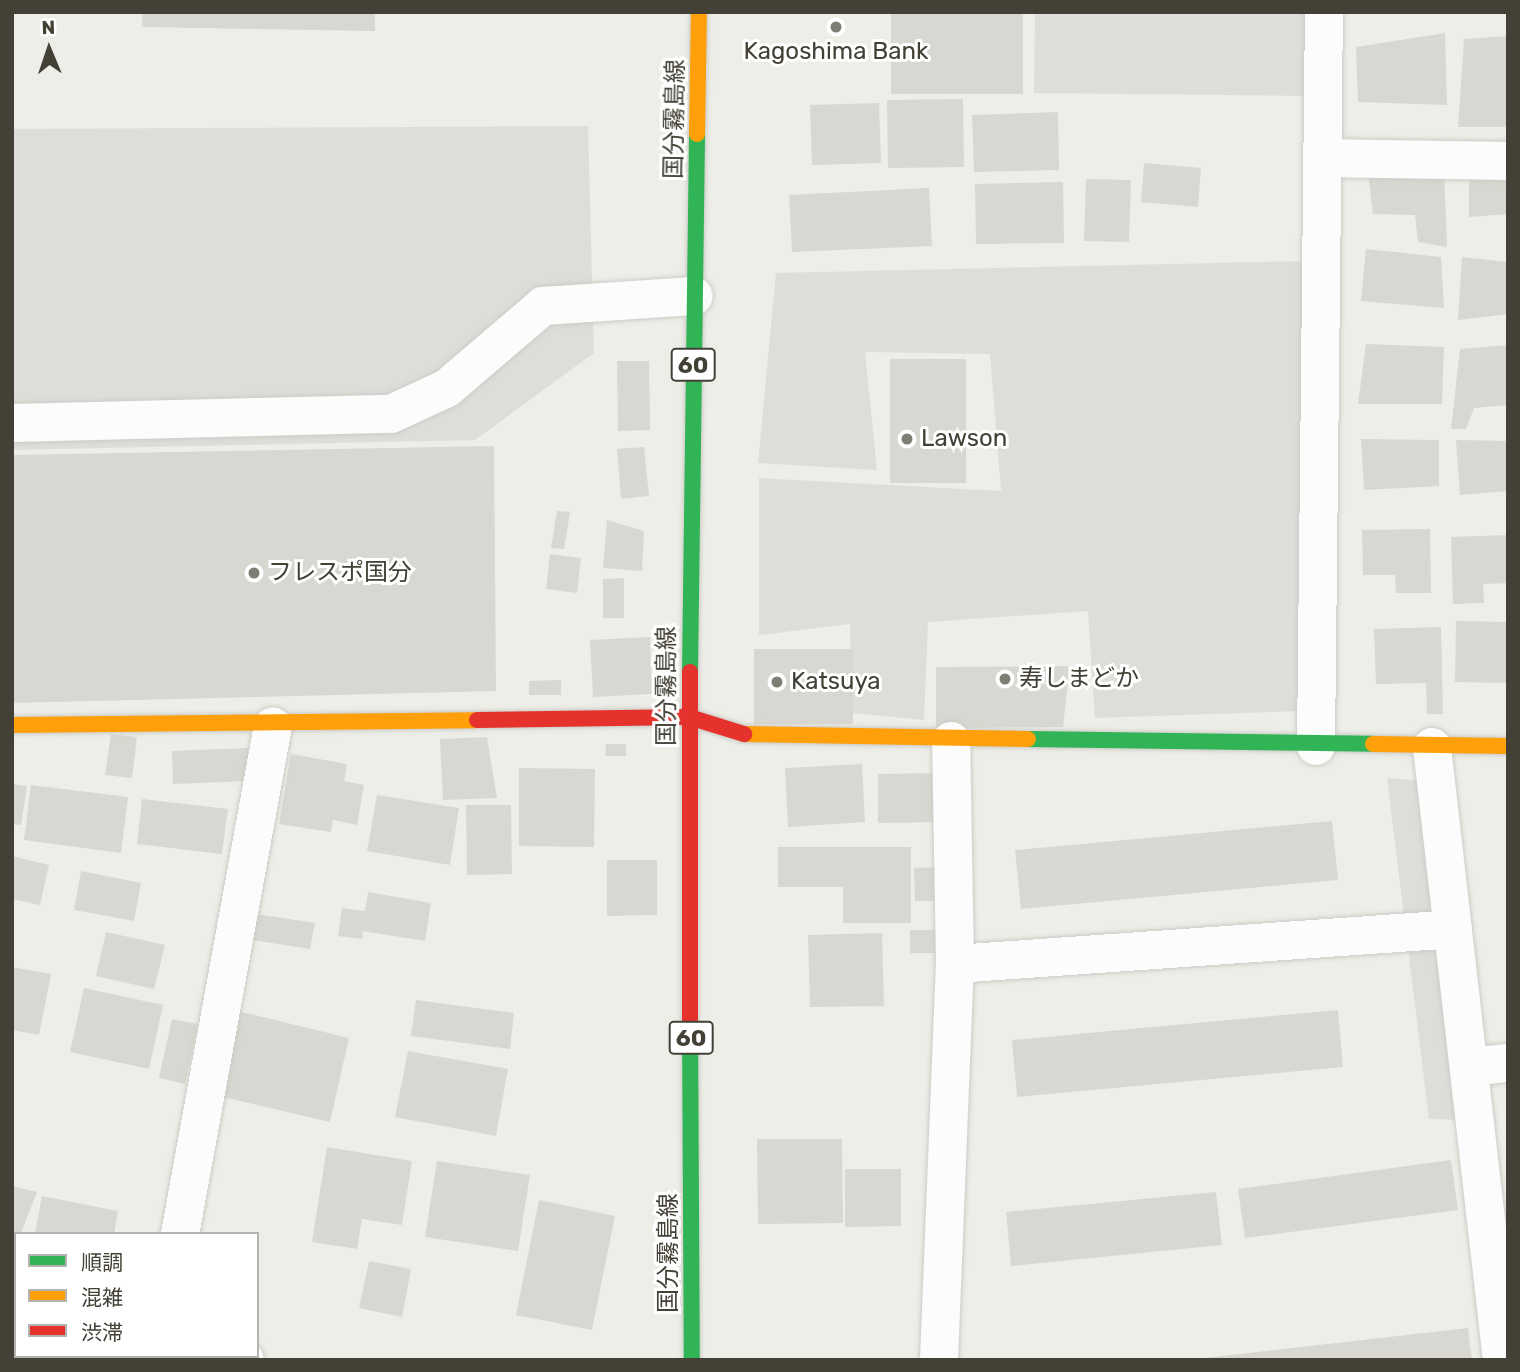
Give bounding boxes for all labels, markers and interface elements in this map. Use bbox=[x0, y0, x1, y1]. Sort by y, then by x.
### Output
north arrow bbox=[14, 14, 84, 84]
text: N bbox=[41, 16, 55, 39]
marker: Kagoshima Bank bbox=[828, 19, 844, 35]
place label: Kagoshima Bank bbox=[744, 38, 928, 66]
street label: 国分霧島線 bbox=[660, 59, 690, 179]
road number: 60 bbox=[670, 346, 716, 384]
place label: Lawson bbox=[921, 425, 1007, 453]
marker: Lawson bbox=[899, 431, 915, 447]
place label: フレスポ国分 bbox=[268, 559, 412, 587]
marker: フレスポ国分 bbox=[246, 565, 262, 581]
street label: 国分霧島線 bbox=[653, 626, 681, 746]
place label: 寿しまどか bbox=[1019, 665, 1139, 693]
place label: Katsuya bbox=[791, 668, 880, 696]
marker: 寿しまどか bbox=[997, 671, 1013, 687]
marker: Katsuya bbox=[769, 674, 785, 690]
road number: 60 bbox=[668, 1018, 714, 1058]
street label: 国分霧島線 bbox=[655, 1193, 683, 1313]
legend bbox=[14, 1232, 259, 1358]
text: 順調 bbox=[81, 1250, 123, 1275]
text: 混雑 bbox=[81, 1285, 123, 1310]
text: 渋滞 bbox=[81, 1320, 123, 1345]

